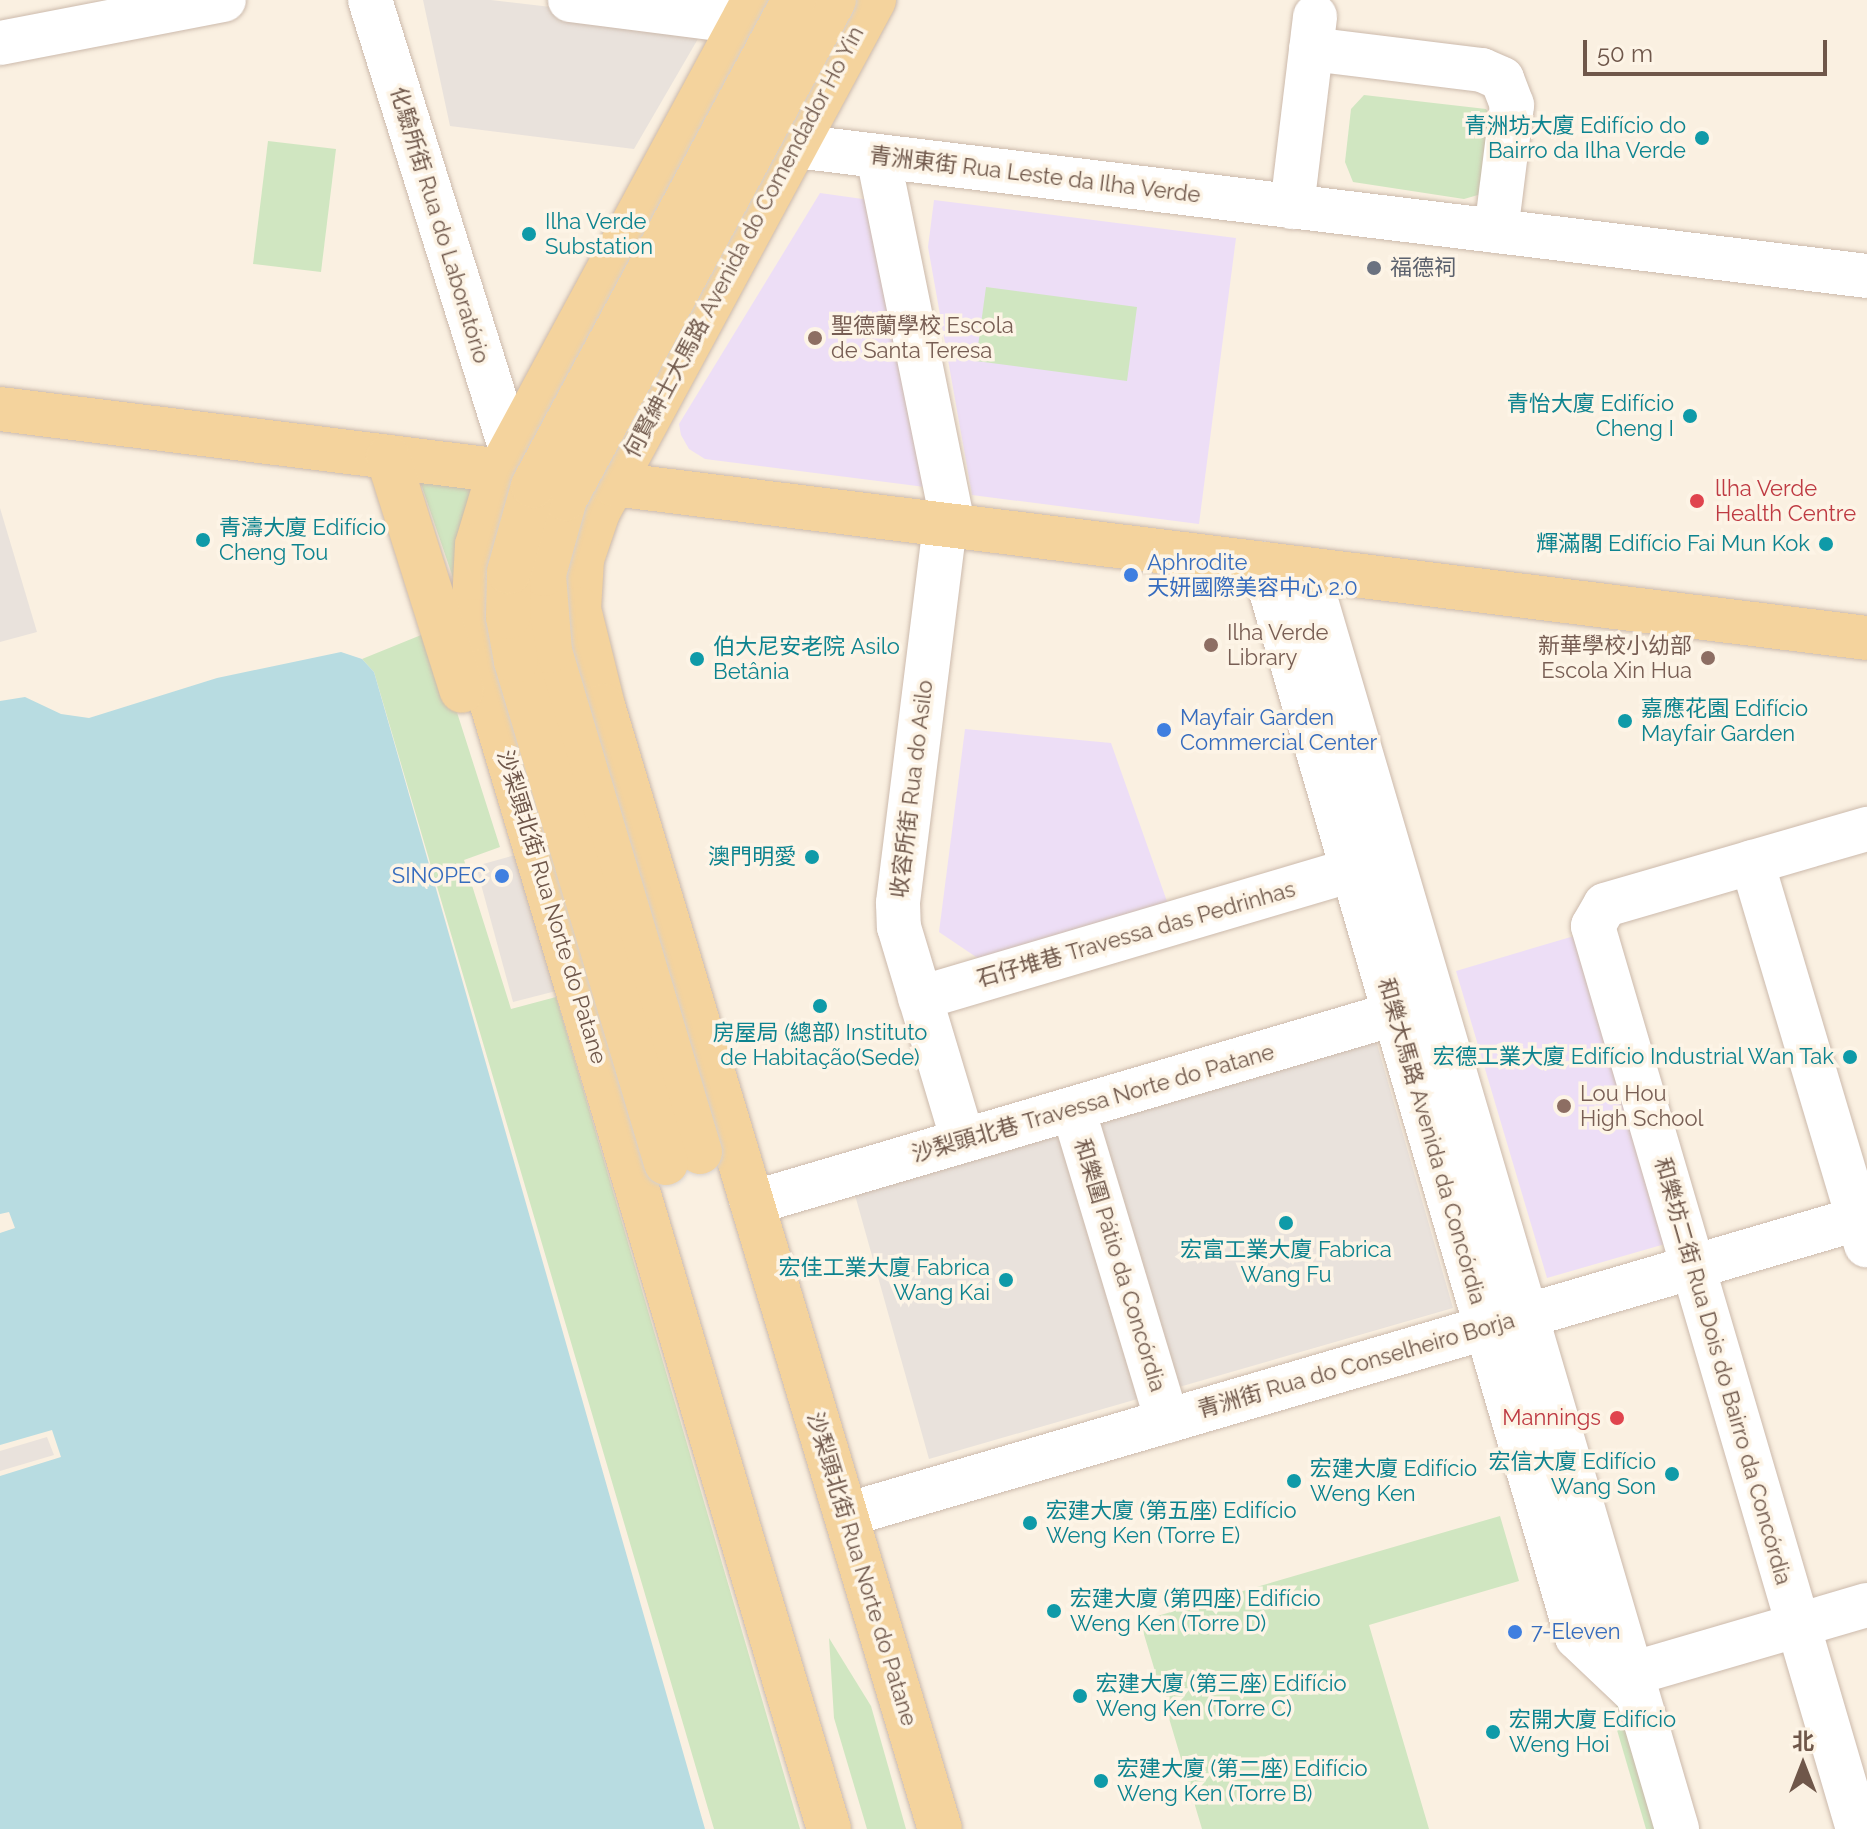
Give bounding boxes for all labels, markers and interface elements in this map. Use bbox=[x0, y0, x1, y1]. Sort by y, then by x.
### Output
street label: 何賢紳士大馬路 Avenida do Comendador Ho Yin bbox=[618, 21, 870, 463]
scale bar bbox=[1587, 24, 1831, 74]
text: 50 m bbox=[1597, 39, 1653, 68]
street label: 化驗所街 Rua do Laboratório bbox=[385, 84, 495, 366]
place label: 青洲坊大廈 Edifício do Bairro da Ilha Verde bbox=[1464, 112, 1686, 164]
marker: 青洲坊大廈 Edifício do Bairro da Ilha Verde bbox=[1693, 129, 1711, 147]
street label: 青洲東街 Rua Leste da Ilha Verde bbox=[868, 142, 1202, 208]
place label: Ilha Verde Substation bbox=[545, 208, 653, 260]
marker: Ilha Verde Substation bbox=[520, 225, 538, 243]
place label: 福德祠 bbox=[1390, 255, 1456, 281]
marker: 福德祠 bbox=[1365, 259, 1383, 277]
place label: 聖德蘭學校 Escola de Santa Teresa bbox=[831, 312, 1014, 364]
marker: 聖德蘭學校 Escola de Santa Teresa bbox=[806, 329, 824, 347]
place label: 青怡大廈 Edifício Cheng I bbox=[1507, 390, 1674, 442]
marker: 青怡大廈 Edifício Cheng I bbox=[1681, 407, 1699, 425]
place label: llha Verde Health Centre bbox=[1715, 475, 1856, 526]
marker: llha Verde Health Centre bbox=[1686, 490, 1708, 512]
place label: 青濤大廈 Edifício Cheng Tou bbox=[219, 514, 386, 566]
marker: 青濤大廈 Edifício Cheng Tou bbox=[194, 531, 212, 549]
place label: 輝滿閣 Edifício Fai Mun Kok bbox=[1536, 531, 1810, 557]
marker: 輝滿閣 Edifício Fai Mun Kok bbox=[1817, 535, 1835, 553]
place label: Aphrodite 天妍國際美容中心 2.0 bbox=[1147, 549, 1358, 600]
marker: Aphrodite 天妍國際美容中心 2.0 bbox=[1122, 566, 1140, 584]
place label: Ilha Verde Library bbox=[1227, 619, 1329, 670]
place label: 新華學校小幼部 Escola Xin Hua bbox=[1538, 632, 1692, 684]
place label: 伯大尼安老院 Asilo Betânia bbox=[713, 633, 900, 684]
marker: Ilha Verde Library bbox=[1202, 636, 1220, 654]
marker: 新華學校小幼部 Escola Xin Hua bbox=[1699, 649, 1717, 667]
marker: 伯大尼安老院 Asilo Betânia bbox=[688, 650, 706, 668]
street label: 收容所街 Rua do Asilo bbox=[885, 678, 939, 900]
place label: 嘉應花園 Edifício Mayfair Garden bbox=[1641, 695, 1808, 746]
place label: Mayfair Garden Commercial Center bbox=[1180, 704, 1378, 756]
marker: 嘉應花園 Edifício Mayfair Garden bbox=[1616, 712, 1634, 730]
marker: Mayfair Garden Commercial Center bbox=[1155, 721, 1173, 739]
street label: 沙梨頭北街 Rua Norte do Patane bbox=[492, 747, 612, 1067]
place label: 澳門明愛 bbox=[708, 844, 796, 870]
marker: 澳門明愛 bbox=[803, 848, 821, 866]
place label: SINOPEC bbox=[392, 863, 486, 889]
marker: SINOPEC bbox=[493, 867, 511, 885]
street label: 石仔堆巷 Travessa das Pedrinhas bbox=[974, 876, 1298, 992]
street label: 和樂大馬路 Avenida da Concórdia bbox=[1373, 975, 1491, 1307]
marker: 房屋局 (總部) Instituto de Habitação(Sede) bbox=[811, 997, 829, 1015]
place label: 房屋局 (總部) Instituto de Habitação(Sede) bbox=[713, 1019, 927, 1070]
street label: 沙梨頭北巷 Travessa Norte do Patane bbox=[909, 1039, 1277, 1167]
place label: 宏德工業大廈 Edifício Industrial Wan Tak bbox=[1431, 1044, 1834, 1070]
marker: 宏德工業大廈 Edifício Industrial Wan Tak bbox=[1841, 1048, 1859, 1066]
place label: Lou Hou High School bbox=[1580, 1080, 1703, 1132]
marker: Lou Hou High School bbox=[1555, 1097, 1573, 1115]
street label: 和樂圍 Pátio da Concórdia bbox=[1069, 1135, 1171, 1395]
street label: 和樂坊二街 Rua Dois do Bairro da Concórdia bbox=[1649, 1154, 1797, 1588]
marker: 宏富工業大廈 Fabrica Wang Fu bbox=[1277, 1214, 1295, 1232]
place label: 宏富工業大廈 Fabrica Wang Fu bbox=[1180, 1236, 1392, 1288]
place label: 宏佳工業大廈 Fabrica Wang Kai bbox=[779, 1254, 990, 1306]
marker: 宏佳工業大廈 Fabrica Wang Kai bbox=[997, 1271, 1015, 1289]
street label: 青洲街 Rua do Conselheiro Borja bbox=[1195, 1307, 1517, 1423]
place label: Mannings bbox=[1502, 1405, 1601, 1431]
street label: 沙梨頭北街 Rua Norte do Patane bbox=[802, 1409, 922, 1729]
marker: Mannings bbox=[1608, 1409, 1626, 1427]
place label: 宏信大廈 Edifício Wang Son bbox=[1489, 1448, 1656, 1500]
place label: 宏建大廈 Edifício Weng Ken bbox=[1310, 1455, 1477, 1506]
marker: 宏信大廈 Edifício Wang Son bbox=[1663, 1465, 1681, 1483]
marker: 宏建大廈 Edifício Weng Ken bbox=[1285, 1472, 1303, 1490]
place label: 宏建大廈 (第五座) Edifício Weng Ken (Torre E) bbox=[1046, 1497, 1297, 1548]
marker: 宏建大廈 (第五座) Edifício Weng Ken (Torre E) bbox=[1021, 1514, 1039, 1532]
place label: 宏建大廈 (第四座) Edifício Weng Ken (Torre D) bbox=[1070, 1585, 1321, 1636]
marker: 宏建大廈 (第四座) Edifício Weng Ken (Torre D) bbox=[1045, 1602, 1063, 1620]
place label: 7-Eleven bbox=[1531, 1619, 1620, 1645]
marker: 7-Eleven bbox=[1506, 1623, 1524, 1641]
place label: 宏建大廈 (第三座) Edifício Weng Ken (Torre C) bbox=[1096, 1670, 1347, 1722]
marker: 宏建大廈 (第三座) Edifício Weng Ken (Torre C) bbox=[1071, 1687, 1089, 1705]
place label: 宏開大廈 Edifício Weng Hoi bbox=[1509, 1706, 1676, 1758]
marker: 宏開大廈 Edifício Weng Hoi bbox=[1484, 1723, 1502, 1741]
north arrow bbox=[1763, 1725, 1843, 1805]
text: 北 bbox=[1792, 1728, 1814, 1754]
place label: 宏建大廈 (第二座) Edifício Weng Ken (Torre B) bbox=[1117, 1755, 1368, 1806]
marker: 宏建大廈 (第二座) Edifício Weng Ken (Torre B) bbox=[1092, 1772, 1110, 1790]

